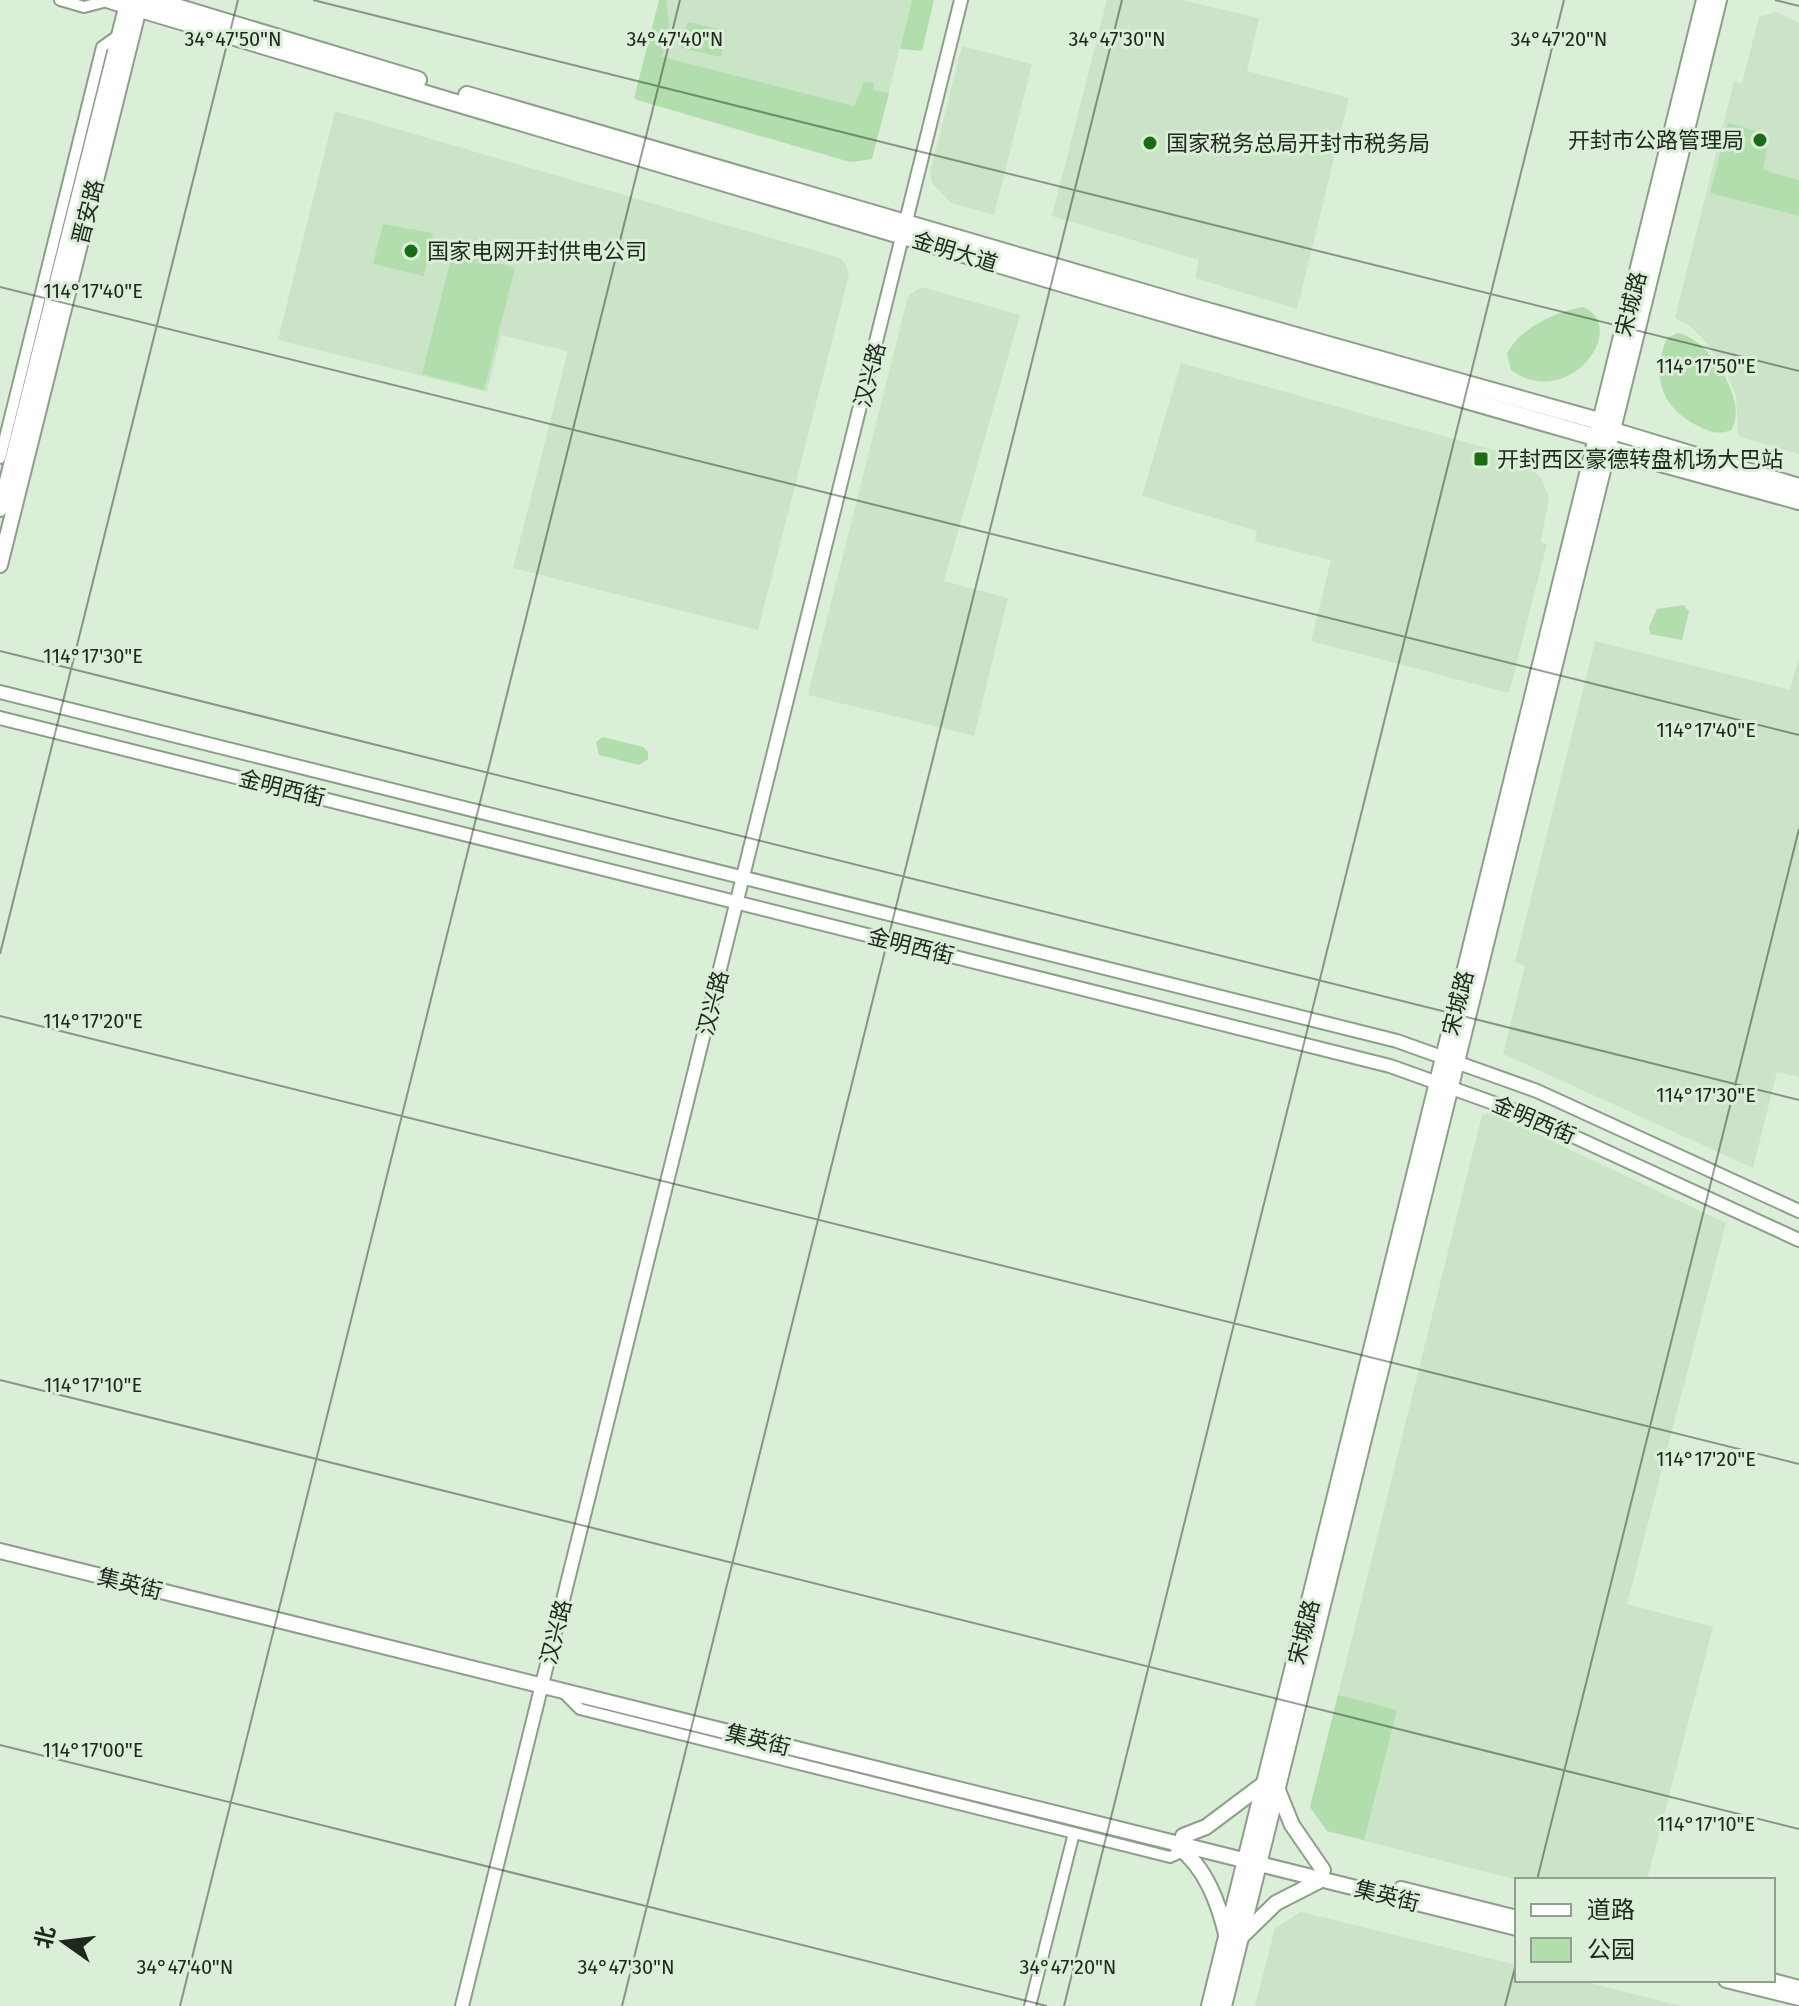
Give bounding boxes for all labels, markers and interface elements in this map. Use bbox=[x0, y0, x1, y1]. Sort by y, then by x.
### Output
text: 34°47'50"N bbox=[184, 27, 282, 51]
text: 34°47'40"N bbox=[626, 27, 724, 51]
text: 34°47'30"N bbox=[1068, 27, 1166, 51]
text: 34°47'20"N bbox=[1510, 27, 1608, 51]
place label: 开封市公路管理局 bbox=[1568, 127, 1744, 154]
place label: 国家税务总局开封市税务局 bbox=[1166, 130, 1430, 157]
marker: 开封市公路管理局 bbox=[1751, 131, 1769, 149]
marker: 国家税务总局开封市税务局 bbox=[1141, 134, 1159, 152]
street label: 晋安路 bbox=[67, 177, 109, 247]
street label: 金明大道 bbox=[909, 226, 1001, 278]
place label: 国家电网开封供电公司 bbox=[427, 238, 647, 265]
marker: 国家电网开封供电公司 bbox=[402, 242, 420, 260]
street label: 宋城路 bbox=[1610, 269, 1652, 339]
text: 114°17'40"E bbox=[43, 279, 143, 303]
street label: 汉兴路 bbox=[849, 340, 891, 410]
text: 114°17'50"E bbox=[1656, 354, 1756, 378]
place label: 开封西区豪德转盘机场大巴站 bbox=[1497, 446, 1783, 473]
marker: 开封西区豪德转盘机场大巴站 bbox=[1472, 450, 1490, 468]
text: 114°17'30"E bbox=[43, 644, 143, 668]
text: 114°17'40"E bbox=[1656, 718, 1756, 742]
street label: 金明西街 bbox=[236, 764, 328, 812]
street label: 金明西街 bbox=[865, 922, 957, 970]
street label: 汉兴路 bbox=[692, 968, 734, 1038]
street label: 宋城路 bbox=[1437, 968, 1479, 1038]
text: 114°17'20"E bbox=[43, 1009, 143, 1033]
text: 114°17'30"E bbox=[1656, 1083, 1756, 1107]
street label: 金明西街 bbox=[1488, 1090, 1580, 1150]
text: 114°17'10"E bbox=[44, 1373, 142, 1397]
text: 114°17'20"E bbox=[1656, 1447, 1756, 1471]
street label: 集英街 bbox=[95, 1563, 165, 1605]
street label: 汉兴路 bbox=[535, 1597, 577, 1667]
street label: 宋城路 bbox=[1283, 1597, 1325, 1667]
street label: 集英街 bbox=[723, 1719, 793, 1761]
text: 114°17'00"E bbox=[43, 1738, 143, 1762]
text: 114°17'10"E bbox=[1657, 1812, 1755, 1836]
street label: 集英街 bbox=[1352, 1875, 1422, 1917]
legend bbox=[1515, 1878, 1775, 1982]
text: 道路 bbox=[1587, 1896, 1635, 1924]
north arrow bbox=[24, 1902, 104, 1982]
text: 北 bbox=[29, 1923, 61, 1951]
text: 公园 bbox=[1587, 1936, 1635, 1964]
text: 34°47'40"N bbox=[136, 1955, 234, 1979]
text: 34°47'30"N bbox=[577, 1955, 675, 1979]
text: 34°47'20"N bbox=[1019, 1955, 1117, 1979]

